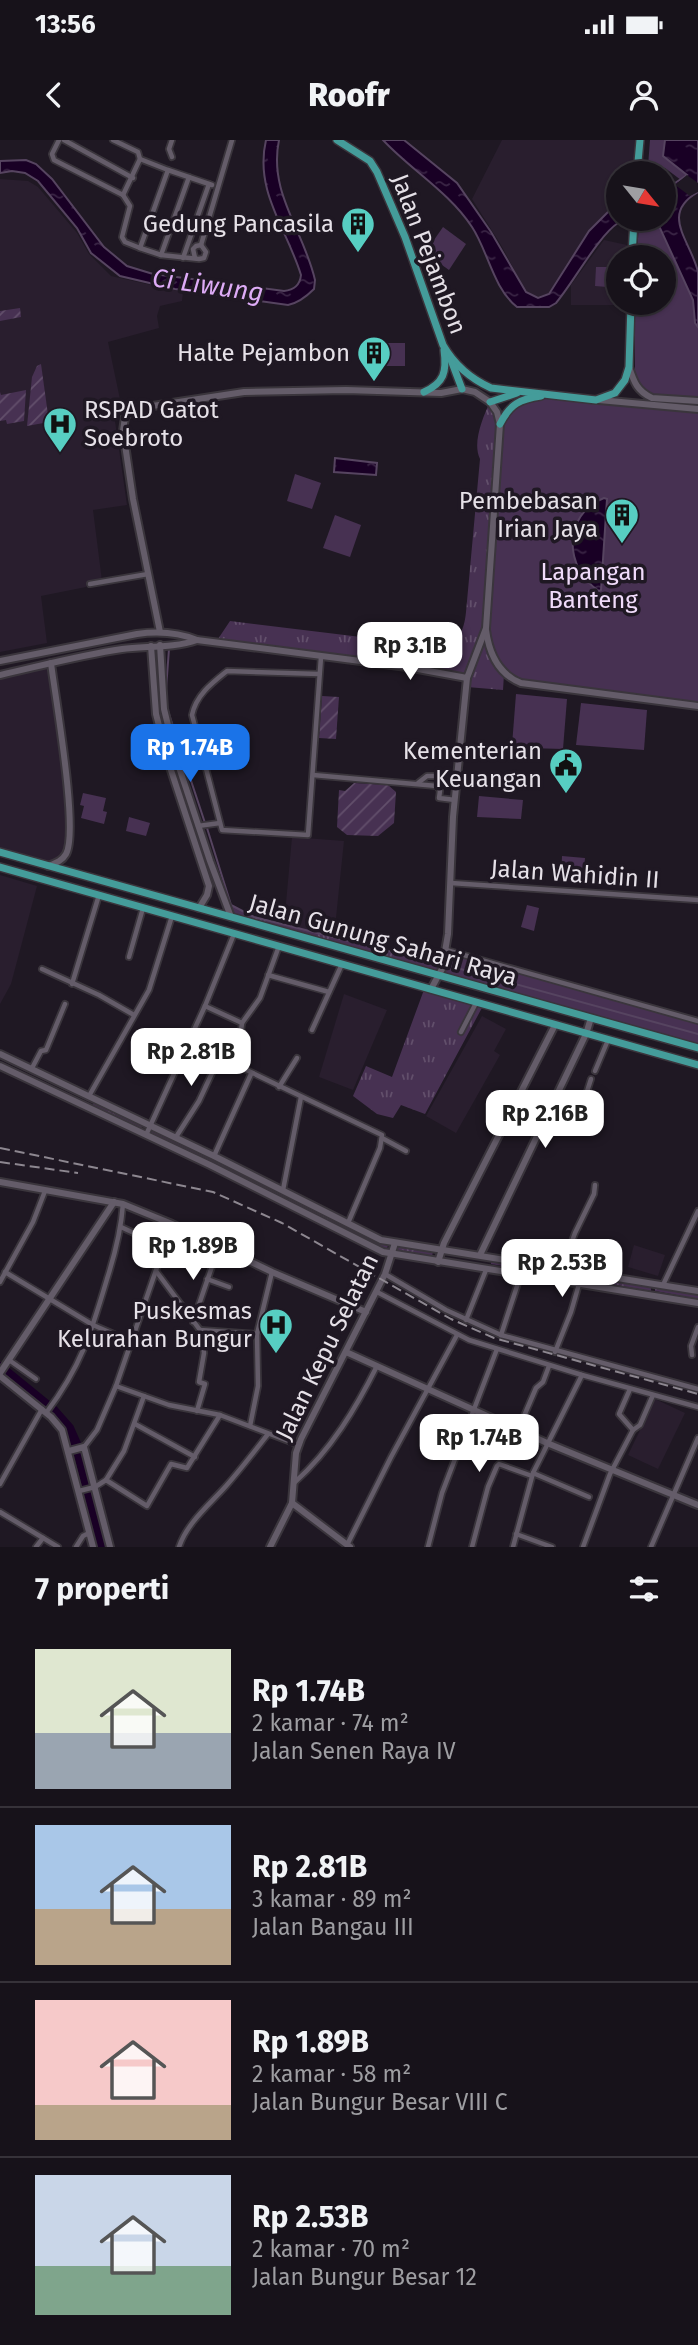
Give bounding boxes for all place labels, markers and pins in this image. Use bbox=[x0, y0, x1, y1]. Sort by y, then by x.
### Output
building icon: Gedung Pancasila bbox=[339, 205, 377, 254]
place label: Gedung Pancasila bbox=[143, 210, 334, 238]
building icon: Halte Pejambon bbox=[355, 334, 393, 383]
place label: Halte Pejambon bbox=[177, 339, 350, 367]
place label: RSPAD Gatot Soebroto bbox=[84, 396, 219, 452]
hospital icon: RSPAD Gatot Soebroto bbox=[41, 405, 79, 454]
place label: Pembebasan Irian Jaya bbox=[459, 487, 598, 543]
building icon: Pembebasan Irian Jaya bbox=[603, 496, 641, 545]
pin: Rp 3.1B bbox=[345, 622, 475, 682]
pin: Rp 1.74B bbox=[118, 724, 262, 784]
place label: Kementerian Keuangan bbox=[403, 737, 542, 793]
public building icon: Kementerian Keuangan bbox=[547, 746, 585, 795]
pin: Rp 2.81B bbox=[119, 1028, 263, 1088]
pin: Rp 2.16B bbox=[473, 1090, 617, 1150]
pin: Rp 1.89B bbox=[121, 1222, 265, 1282]
pin: Rp 2.53B bbox=[490, 1240, 634, 1299]
place label: Puskesmas Kelurahan Bungur bbox=[57, 1297, 253, 1353]
hospital icon: Puskesmas Kelurahan Bungur bbox=[257, 1306, 295, 1355]
pin: Rp 1.74B bbox=[407, 1414, 551, 1474]

